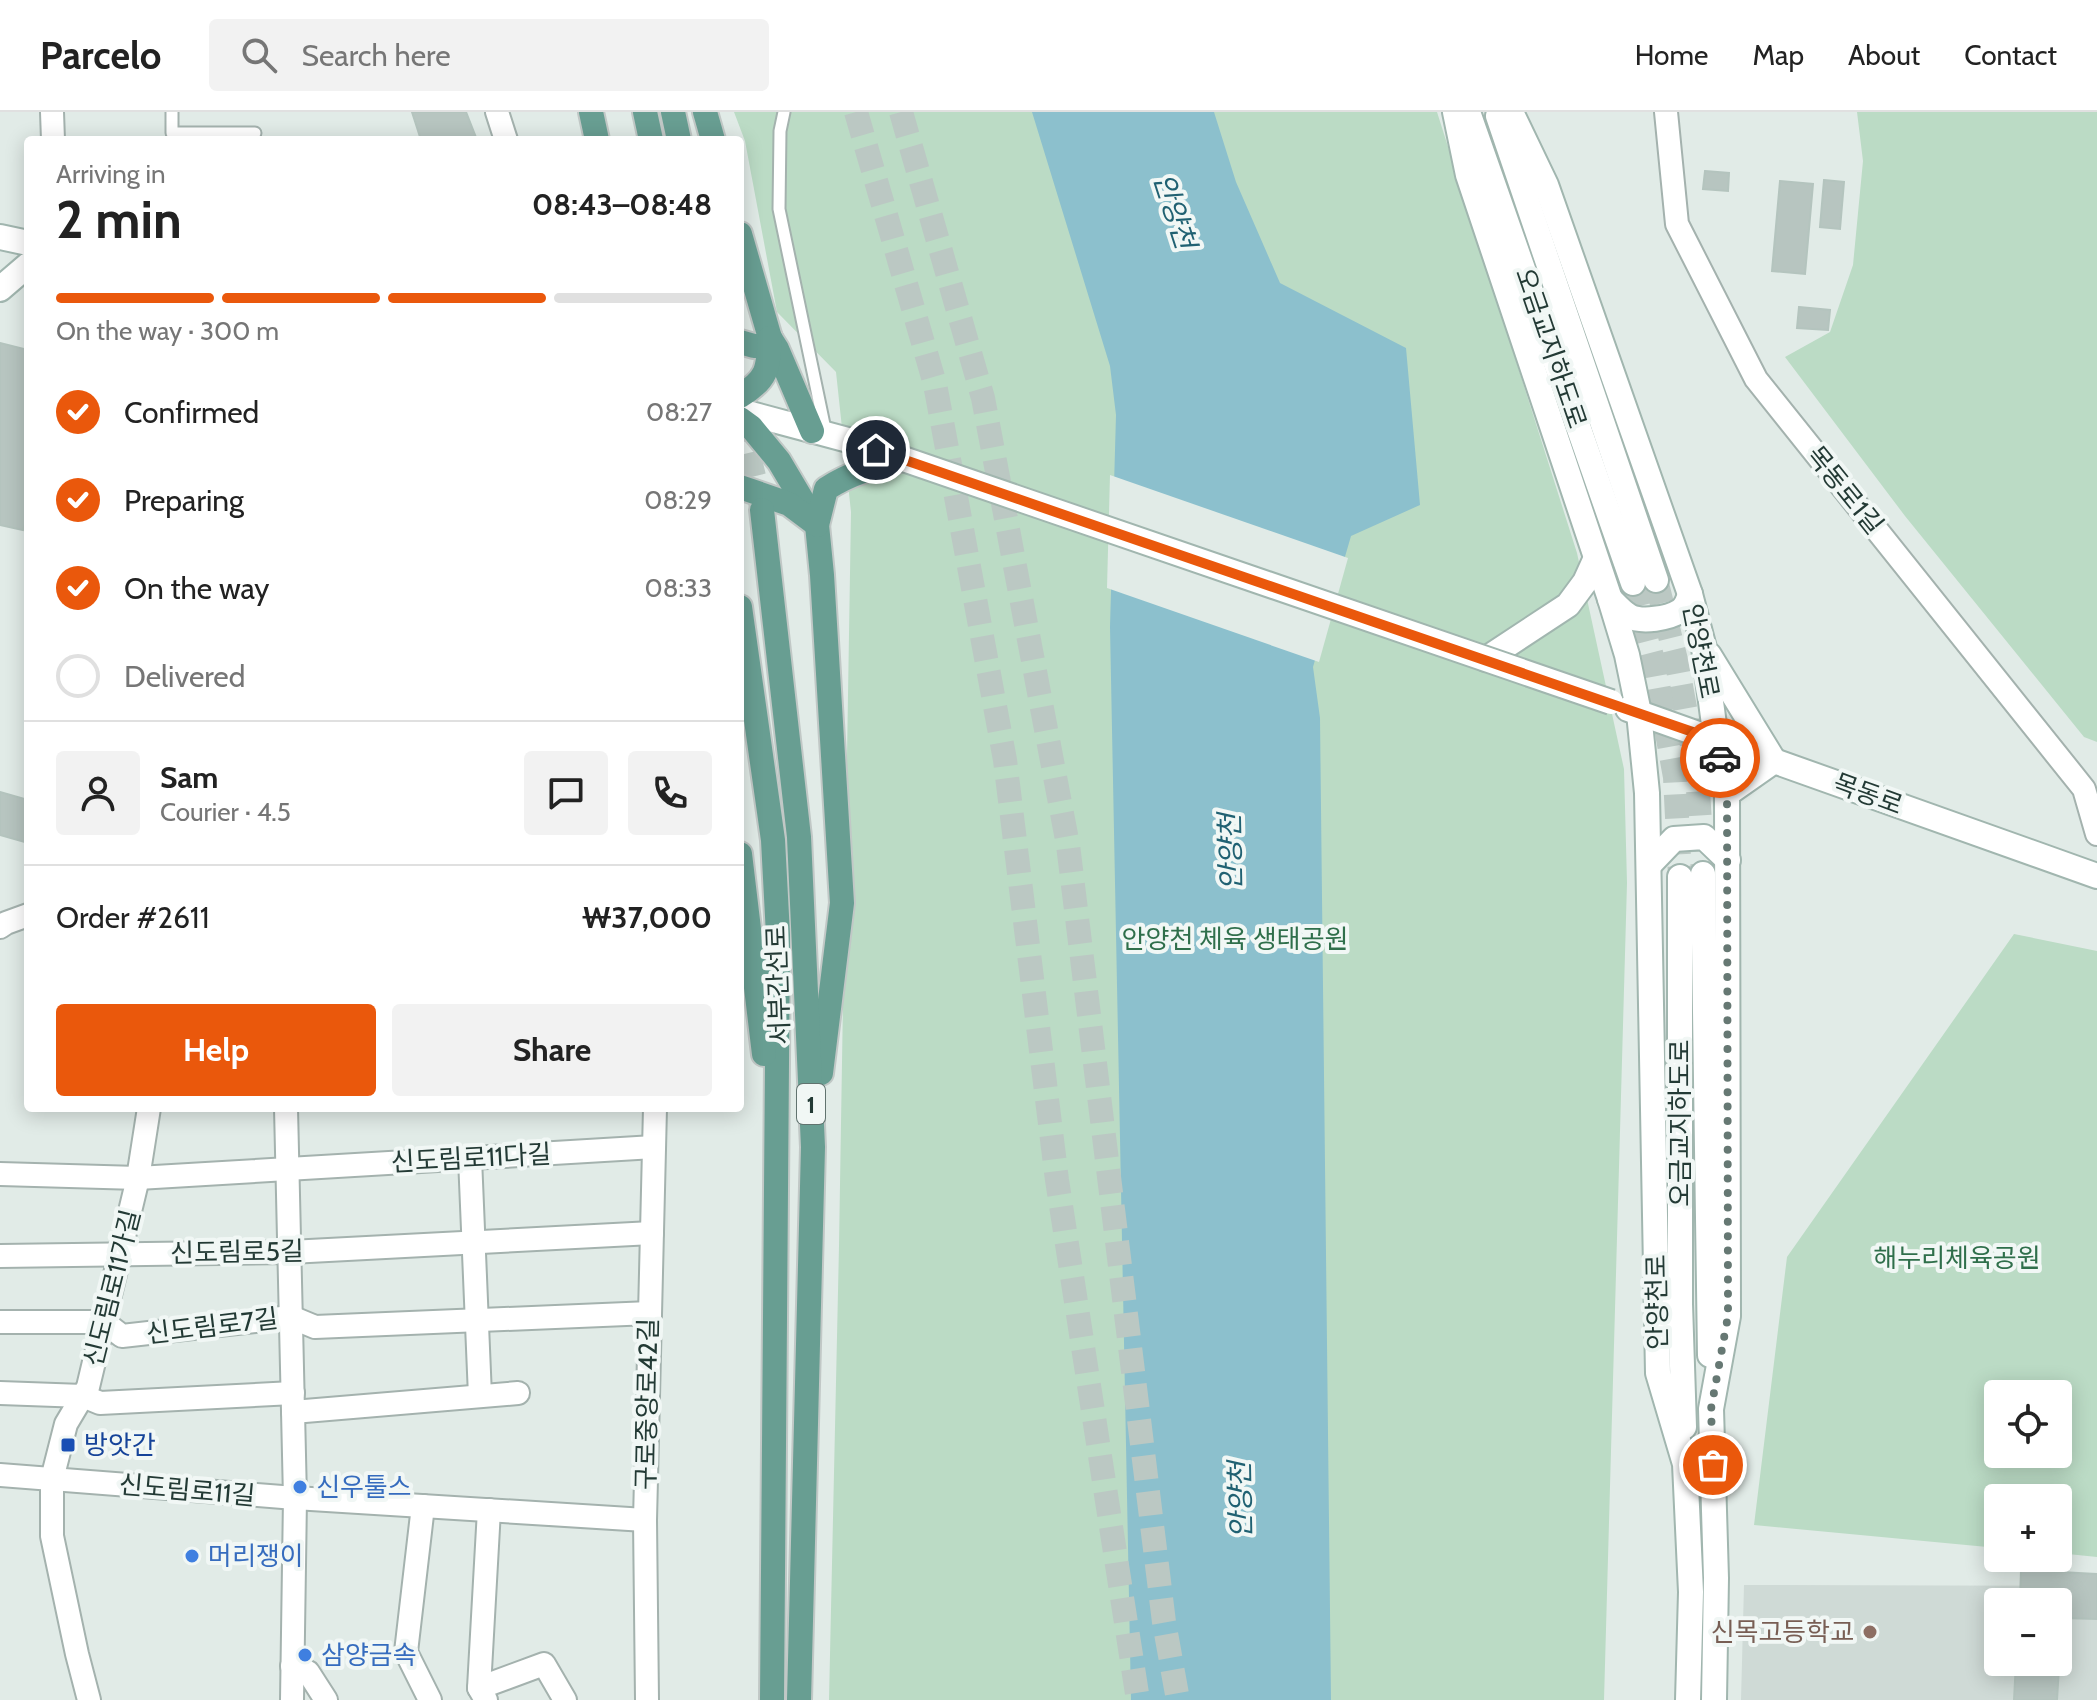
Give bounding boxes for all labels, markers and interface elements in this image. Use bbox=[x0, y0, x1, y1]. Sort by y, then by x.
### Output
search box bbox=[209, 19, 769, 91]
text: Parcelo bbox=[40, 32, 161, 79]
icon: search bbox=[237, 33, 281, 77]
text: Search here bbox=[301, 37, 451, 74]
text: Home bbox=[1635, 38, 1708, 72]
text: Map bbox=[1752, 38, 1804, 72]
text: About bbox=[1848, 38, 1920, 72]
text: Contact bbox=[1964, 38, 2057, 72]
text: Arriving in bbox=[56, 158, 166, 190]
water label: 안양천 bbox=[1147, 169, 1204, 256]
text: 08:43–08:48 bbox=[532, 186, 712, 223]
text: 2 min bbox=[56, 188, 182, 251]
street label: 오금교지하도로 bbox=[1509, 264, 1593, 432]
text: On the way · 300 m bbox=[56, 315, 279, 347]
icon: check bbox=[56, 390, 100, 434]
text: Confirmed bbox=[124, 394, 259, 431]
text: 08:27 bbox=[646, 396, 712, 428]
pin bbox=[842, 416, 910, 484]
icon: home bbox=[854, 428, 898, 472]
street label: 목동로1길 bbox=[1800, 439, 1890, 541]
icon: check bbox=[56, 478, 100, 522]
text: Preparing bbox=[124, 482, 244, 519]
text: 08:29 bbox=[644, 484, 712, 516]
icon: check bbox=[56, 566, 100, 610]
text: On the way bbox=[124, 570, 269, 607]
text: 08:33 bbox=[645, 572, 712, 604]
street label: 안양천로 bbox=[1676, 601, 1726, 701]
text: Delivered bbox=[124, 658, 245, 695]
courier bbox=[1680, 718, 1760, 798]
icon: car bbox=[1698, 736, 1742, 780]
button: person bbox=[56, 751, 140, 835]
button: chat bbox=[524, 751, 608, 835]
button: phone bbox=[628, 751, 712, 835]
text: Sam bbox=[160, 759, 218, 796]
street label: 목동로 bbox=[1829, 767, 1907, 821]
text: Courier · 4.5 bbox=[160, 796, 291, 828]
water label: 안양천 bbox=[1212, 810, 1248, 891]
text: Order #2611 bbox=[56, 899, 209, 936]
text: ₩37,000 bbox=[582, 899, 712, 936]
park label: 안양천 체육 생태공원 bbox=[1122, 923, 1348, 955]
street label: 서부간선로 bbox=[760, 925, 796, 1045]
button: Help bbox=[56, 1004, 376, 1096]
button: Share bbox=[392, 1004, 712, 1096]
street label: 오금교지하도로 bbox=[1664, 1039, 1696, 1207]
road number: 1 bbox=[797, 1084, 825, 1124]
street label: 신도림로11다길 bbox=[390, 1138, 552, 1178]
street label: 신도림로11가길 bbox=[77, 1206, 147, 1370]
street label: 신도림로5길 bbox=[170, 1235, 304, 1269]
park label: 해누리체육공원 bbox=[1873, 1242, 2041, 1274]
street label: 안양천로 bbox=[1640, 1254, 1674, 1350]
street label: 신도림로7길 bbox=[144, 1302, 280, 1350]
street label: 구로중앙로42길 bbox=[629, 1318, 665, 1490]
map controls bbox=[1984, 1380, 2072, 1676]
button: locate bbox=[1984, 1380, 2072, 1468]
place label: 방앗간 bbox=[84, 1429, 156, 1461]
pin bbox=[1679, 1431, 1747, 1499]
marker: 방앗간 bbox=[59, 1436, 77, 1454]
icon: bag bbox=[1691, 1443, 1735, 1487]
water label: 안양천 bbox=[1222, 1458, 1258, 1539]
street label: 신도림로11길 bbox=[118, 1468, 256, 1512]
place label: 신우툴스 bbox=[316, 1471, 412, 1503]
marker: 신우툴스 bbox=[291, 1478, 309, 1496]
button: + bbox=[1984, 1484, 2072, 1572]
place label: 머리쟁이 bbox=[208, 1540, 304, 1572]
marker: 머리쟁이 bbox=[183, 1547, 201, 1565]
button: − bbox=[1984, 1588, 2072, 1676]
place label: 신목고등학교 bbox=[1710, 1616, 1854, 1648]
marker: 신목고등학교 bbox=[1861, 1623, 1879, 1641]
place label: 삼양금속 bbox=[321, 1639, 417, 1671]
marker: 삼양금속 bbox=[296, 1646, 314, 1664]

